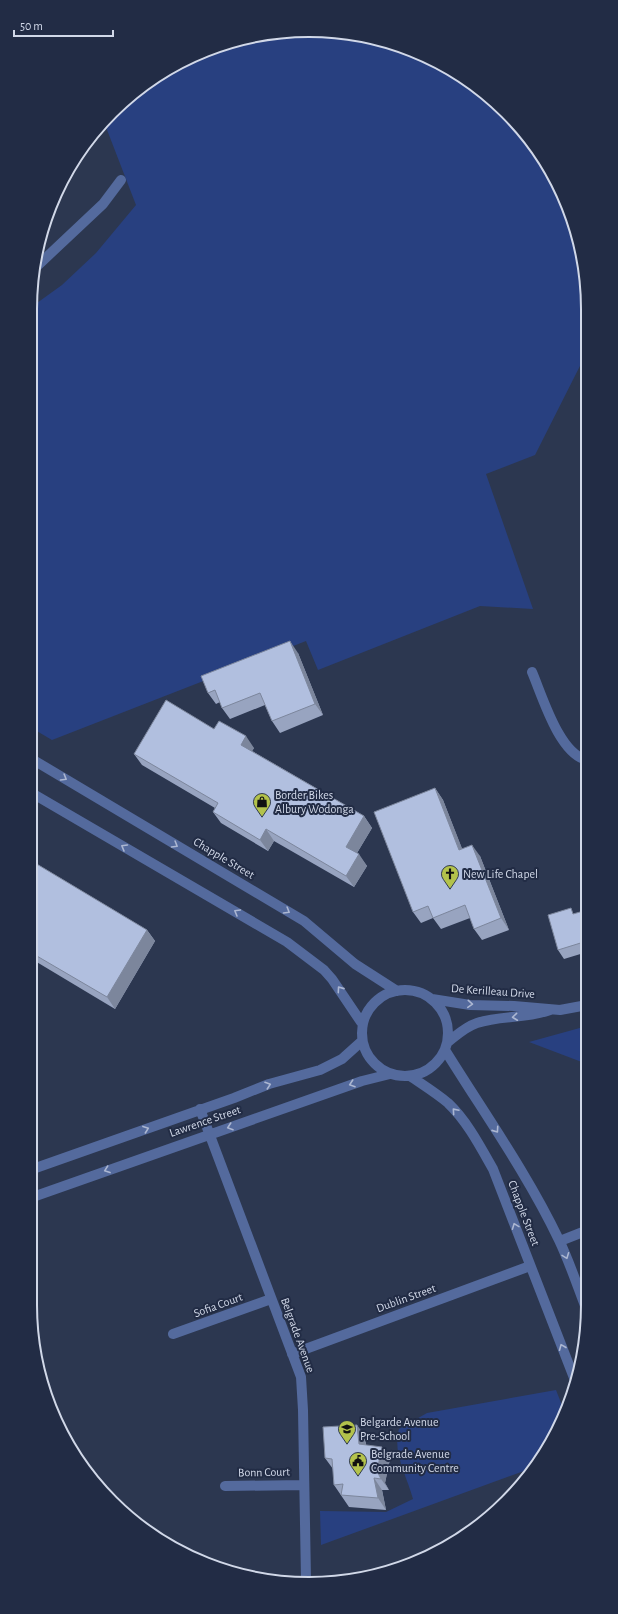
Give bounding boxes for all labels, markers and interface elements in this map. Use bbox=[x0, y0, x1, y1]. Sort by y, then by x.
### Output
scale bar bbox=[14, 12, 113, 38]
text: 50 m bbox=[20, 20, 43, 32]
one-way arrow bbox=[60, 774, 67, 781]
place label: Border Bikes Albury Wodonga bbox=[275, 789, 354, 816]
shop icon: Border Bikes Albury Wodonga bbox=[252, 792, 272, 817]
street label: Chapple Street bbox=[191, 835, 257, 881]
one-way arrow bbox=[171, 840, 178, 847]
one-way arrow bbox=[121, 844, 128, 851]
church icon: New Life Chapel bbox=[440, 864, 460, 889]
place label: New Life Chapel bbox=[463, 868, 538, 880]
one-way arrow bbox=[283, 907, 290, 914]
one-way arrow bbox=[234, 910, 241, 917]
street label: De Kerilleau Drive bbox=[451, 982, 535, 1000]
one-way arrow bbox=[338, 987, 345, 994]
one-way arrow bbox=[467, 1000, 473, 1009]
one-way arrow bbox=[512, 1012, 518, 1021]
one-way arrow bbox=[349, 1079, 356, 1088]
one-way arrow bbox=[265, 1081, 272, 1089]
street label: Lawrence Street bbox=[168, 1103, 242, 1139]
one-way arrow bbox=[452, 1109, 459, 1116]
one-way arrow bbox=[226, 1122, 233, 1130]
one-way arrow bbox=[142, 1125, 149, 1133]
one-way arrow bbox=[491, 1125, 498, 1132]
one-way arrow bbox=[104, 1165, 111, 1174]
street label: Chapple Street bbox=[506, 1179, 542, 1248]
one-way arrow bbox=[511, 1222, 519, 1229]
one-way arrow bbox=[561, 1252, 569, 1259]
street label: Dublin Street bbox=[375, 1282, 437, 1314]
street label: Sofia Court bbox=[192, 1291, 244, 1319]
street label: Belgrade Avenue bbox=[279, 1296, 317, 1374]
one-way arrow bbox=[558, 1343, 566, 1350]
place label: Belgarde Avenue Pre-School bbox=[360, 1416, 439, 1442]
school or university icon: Belgarde Avenue Pre-School bbox=[337, 1419, 357, 1444]
place label: Belgrade Avenue Community Centre bbox=[371, 1448, 459, 1475]
public building icon: Belgrade Avenue Community Centre bbox=[348, 1451, 368, 1476]
street label: Bonn Court bbox=[238, 1466, 290, 1478]

